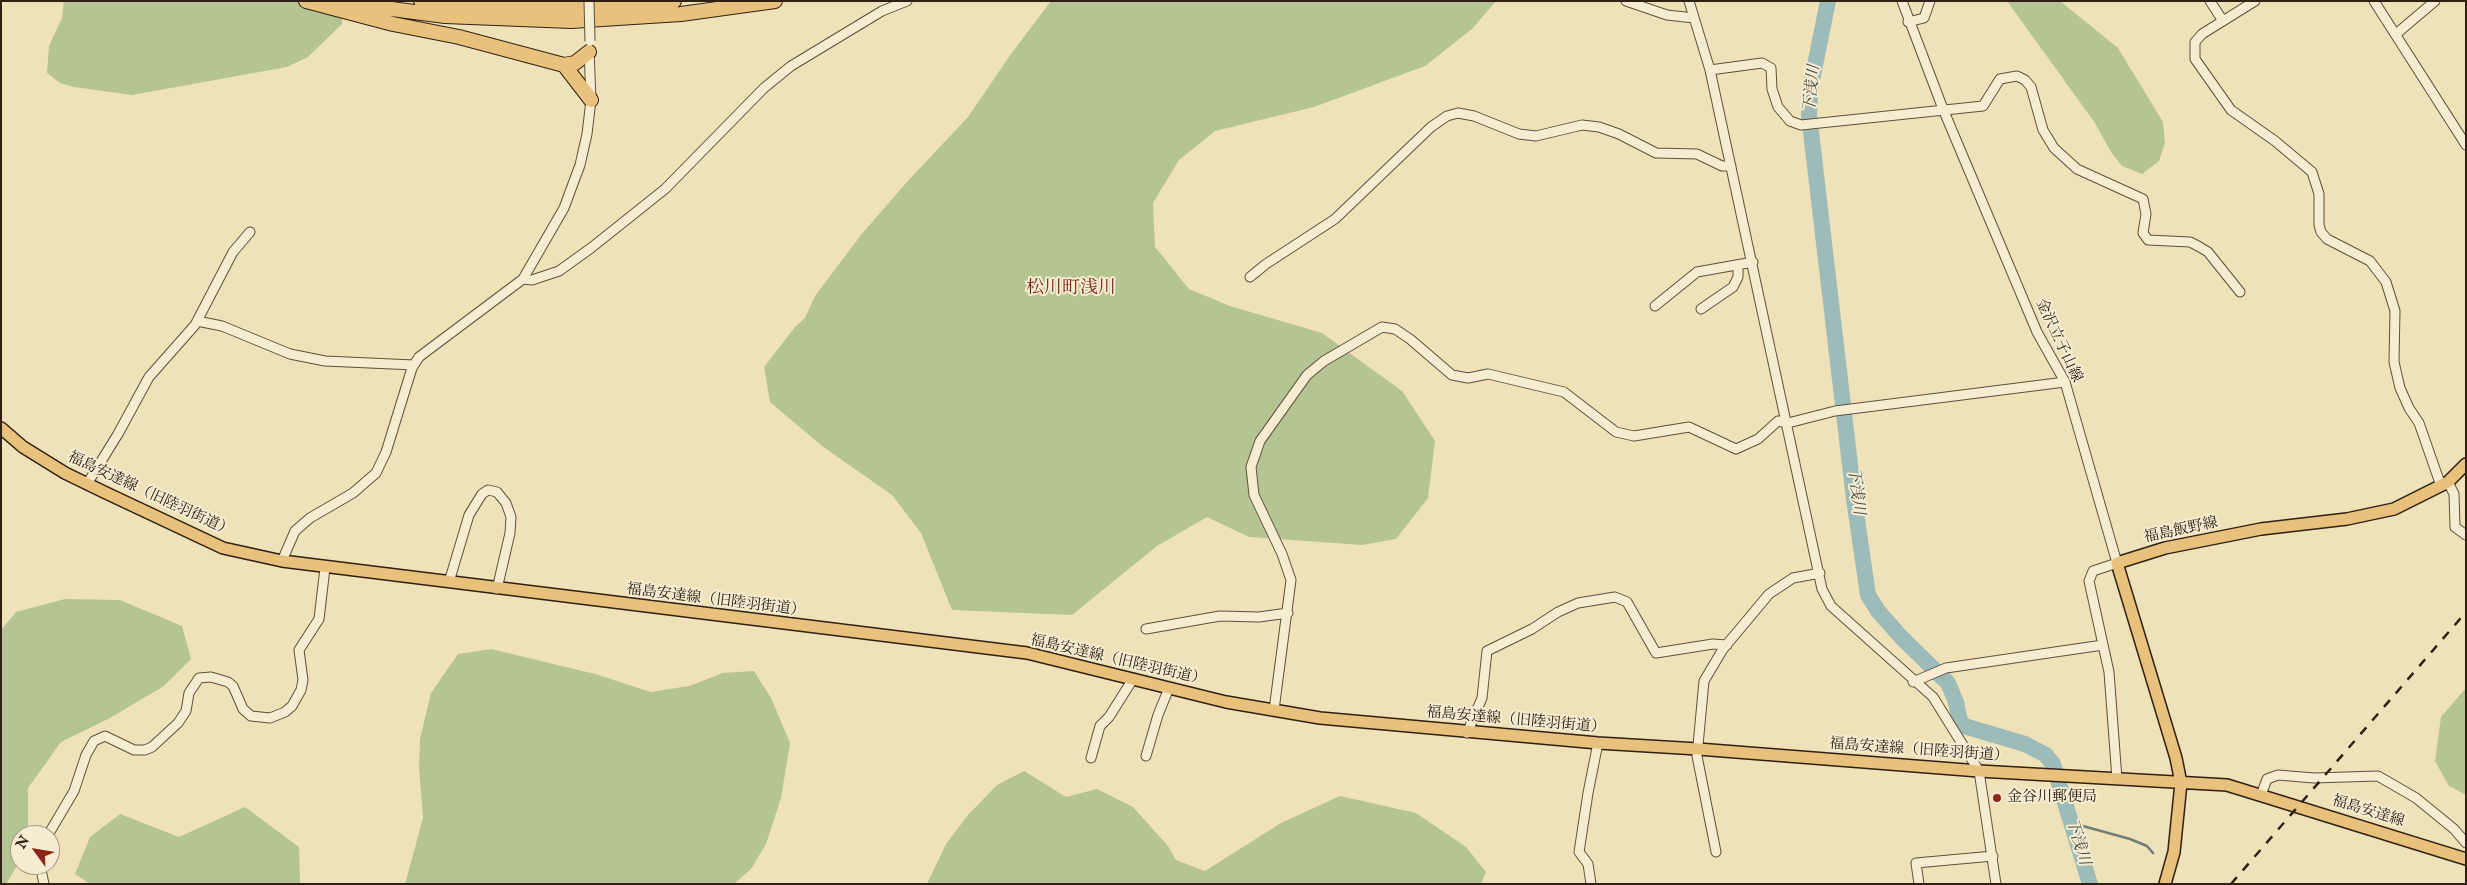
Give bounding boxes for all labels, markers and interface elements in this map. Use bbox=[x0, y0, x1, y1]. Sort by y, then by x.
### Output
water label: 下浅川 bbox=[1801, 64, 1825, 114]
district label: 松川町浅川 bbox=[1026, 278, 1116, 300]
street label: 金沢立子山線 bbox=[2031, 296, 2085, 386]
street label: 福島安達線（旧陸羽街道） bbox=[65, 449, 235, 541]
water label: 下浅川 bbox=[1843, 466, 1867, 516]
street label: 福島飯野線 bbox=[2142, 514, 2220, 548]
street label: 福島安達線（旧陸羽街道） bbox=[626, 581, 806, 621]
street label: 福島安達線（旧陸羽街道） bbox=[1028, 632, 1208, 690]
street label: 福島安達線（旧陸羽街道） bbox=[1426, 704, 1606, 738]
street label: 福島安達線（旧陸羽街道） bbox=[1829, 736, 2009, 766]
place label: 金谷川郵便局 bbox=[2007, 789, 2097, 807]
marker: 金谷川郵便局 bbox=[1991, 792, 2003, 804]
street label: 福島安達線 bbox=[2330, 792, 2406, 832]
water label: 下浅川 bbox=[2061, 816, 2093, 868]
north arrow bbox=[10, 825, 60, 875]
text: N bbox=[12, 833, 34, 852]

